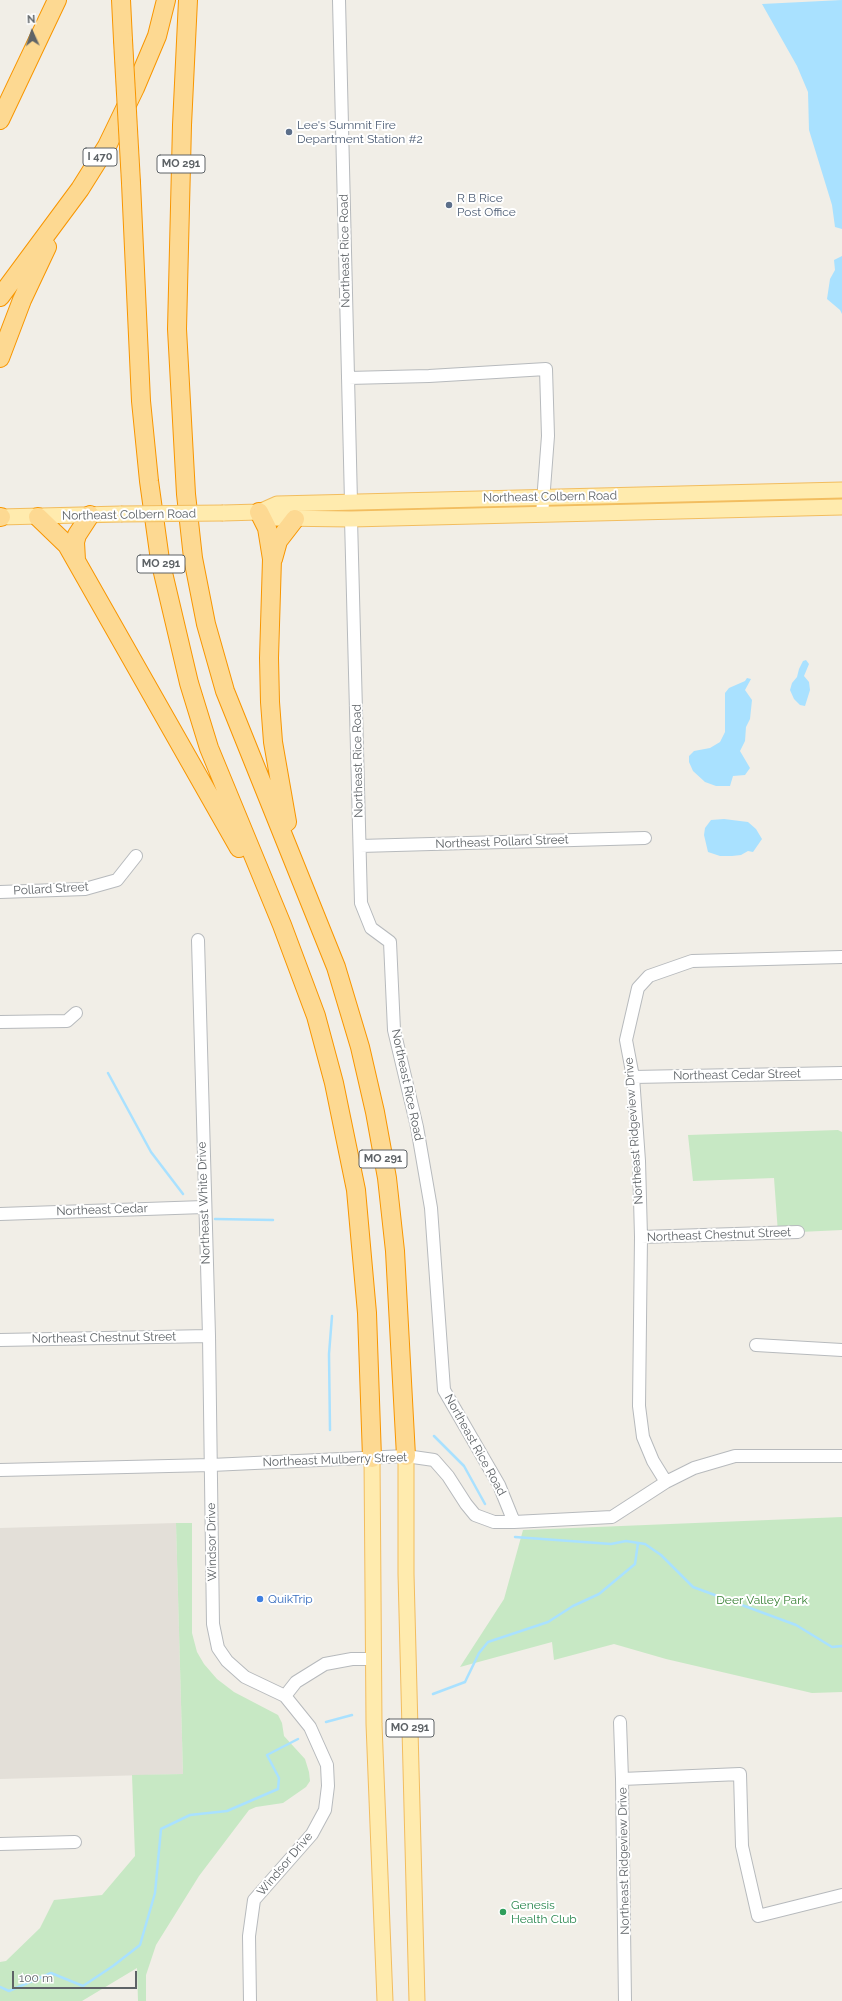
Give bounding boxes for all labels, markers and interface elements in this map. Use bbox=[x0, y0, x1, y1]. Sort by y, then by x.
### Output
north arrow bbox=[12, 12, 52, 52]
text: N bbox=[27, 13, 36, 26]
place label: Lee's Summit Fire Department Station #2 bbox=[297, 118, 423, 146]
marker: Lee's Summit Fire Department Station #2 bbox=[284, 127, 294, 137]
road number: I 470 bbox=[83, 148, 117, 166]
road number: MO 291 bbox=[157, 155, 205, 173]
place label: R B Rice Post Office bbox=[457, 191, 516, 219]
street label: Northeast Rice Road bbox=[337, 194, 353, 308]
marker: R B Rice Post Office bbox=[444, 200, 454, 210]
street label: Northeast Colbern Road bbox=[483, 489, 617, 505]
street label: Northeast Colbern Road bbox=[62, 507, 196, 523]
road number: MO 291 bbox=[137, 555, 185, 573]
street label: Northeast Rice Road bbox=[350, 704, 366, 818]
street label: Northeast Pollard Street bbox=[435, 832, 569, 852]
street label: Pollard Street bbox=[13, 880, 89, 898]
street label: Northeast Rice Road bbox=[388, 1028, 426, 1142]
street label: Northeast Ridgeview Drive bbox=[622, 1057, 646, 1205]
street label: Northeast Cedar Street bbox=[673, 1067, 801, 1083]
street label: Northeast White Drive bbox=[195, 1141, 213, 1265]
road number: MO 291 bbox=[359, 1150, 407, 1168]
street label: Northeast Cedar bbox=[56, 1201, 148, 1219]
street label: Northeast Chestnut Street bbox=[647, 1225, 791, 1245]
street label: Northeast Chestnut Street bbox=[32, 1330, 176, 1346]
street label: Northeast Rice Road bbox=[441, 1392, 509, 1498]
street label: Northeast Mulberry Street bbox=[262, 1450, 408, 1470]
street label: Windsor Drive bbox=[204, 1503, 220, 1581]
place label: QuikTrip bbox=[268, 1592, 313, 1606]
park label: Deer Valley Park bbox=[716, 1593, 808, 1607]
marker: QuikTrip bbox=[255, 1594, 265, 1604]
road number: MO 291 bbox=[386, 1719, 434, 1737]
street label: Northeast Ridgeview Drive bbox=[616, 1787, 632, 1935]
street label: Windsor Drive bbox=[254, 1829, 316, 1899]
place label: Genesis Health Club bbox=[511, 1898, 577, 1926]
marker: Genesis Health Club bbox=[498, 1907, 508, 1917]
scale bar bbox=[14, 1963, 139, 1989]
text: 100 m bbox=[19, 1971, 53, 1985]

